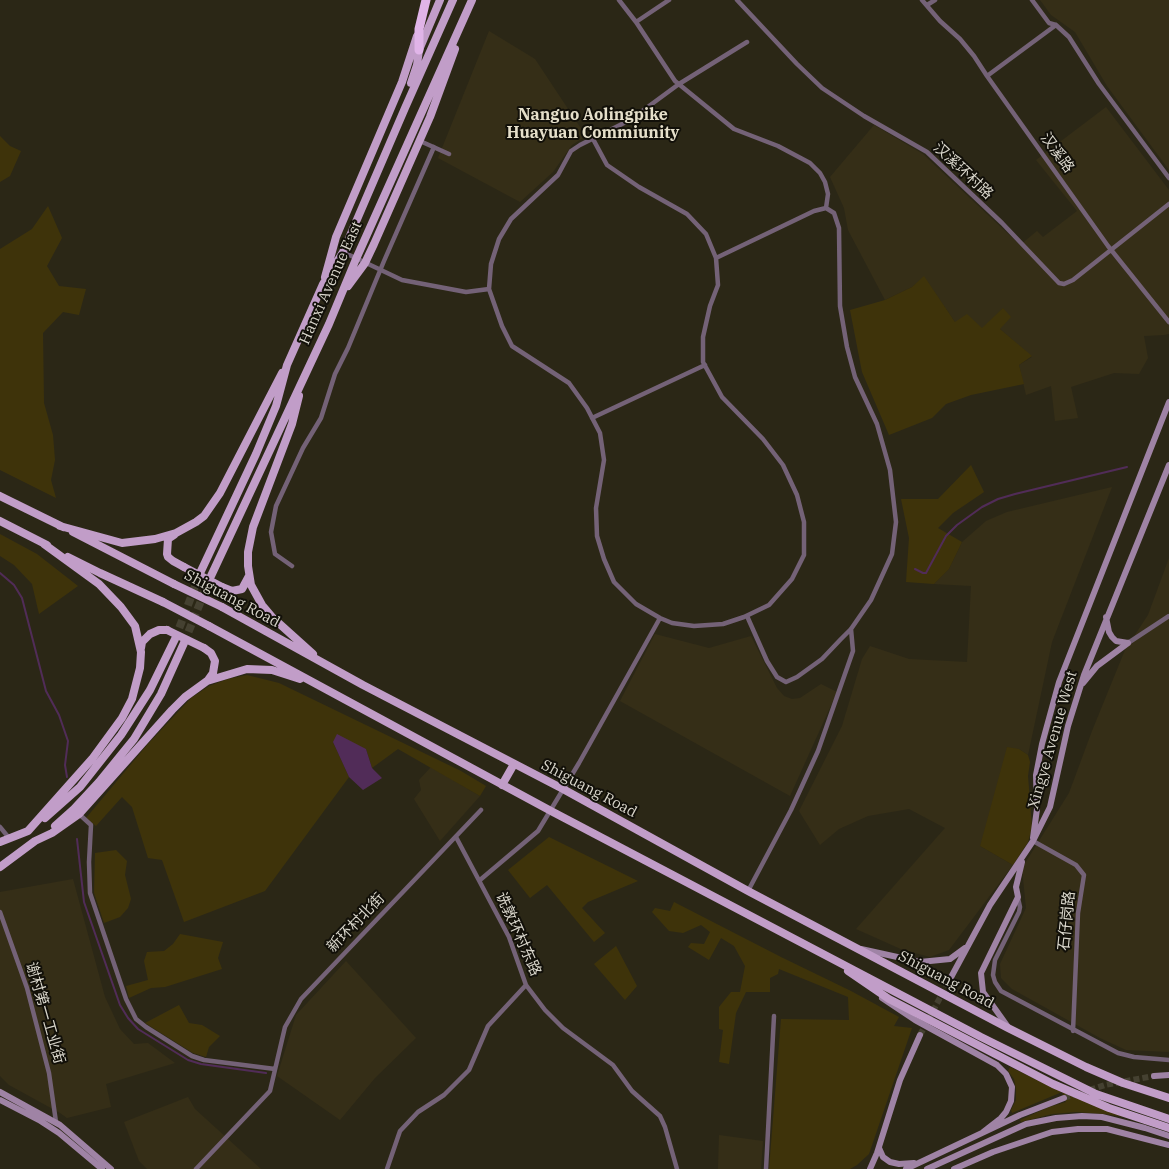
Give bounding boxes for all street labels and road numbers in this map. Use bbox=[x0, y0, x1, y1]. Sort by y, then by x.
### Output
street label: 汉溪路 bbox=[1036, 130, 1078, 176]
street label: 汉溪环村路 bbox=[929, 139, 997, 203]
street label: Hanxi Avenue East bbox=[296, 219, 366, 347]
street label: Shiguang Road bbox=[181, 566, 283, 632]
street label: Xingye Avenue West bbox=[1025, 669, 1081, 811]
street label: Shiguang Road bbox=[538, 756, 640, 822]
street label: 诜敦环村东路 bbox=[491, 889, 545, 979]
street label: 新环村北街 bbox=[323, 890, 389, 956]
street label: 石仔岗路 bbox=[1055, 890, 1079, 952]
street label: Shiguang Road bbox=[895, 947, 997, 1013]
street label: 谢村第一工业街 bbox=[22, 960, 68, 1066]

